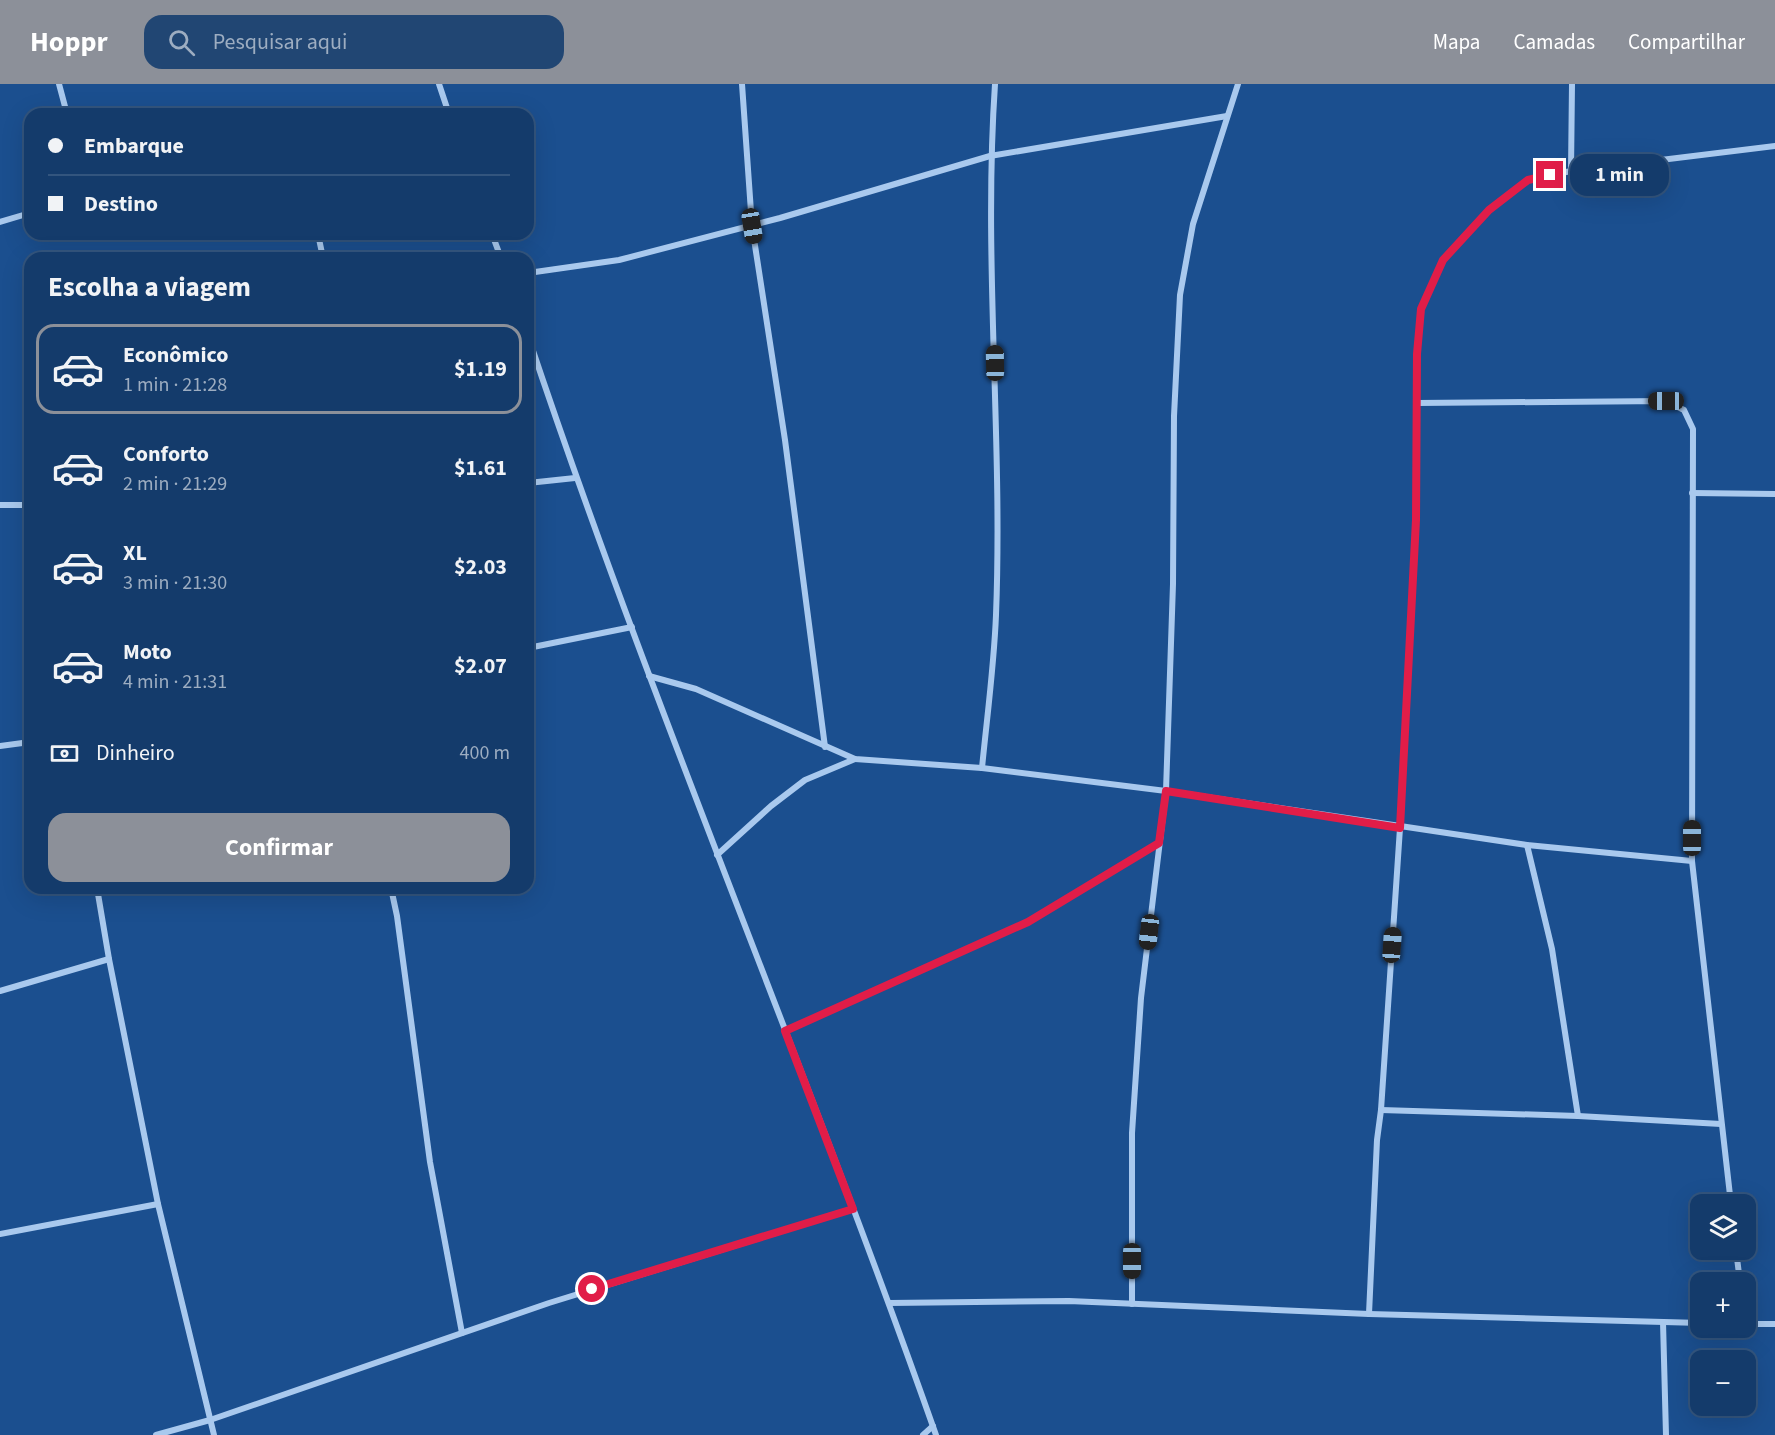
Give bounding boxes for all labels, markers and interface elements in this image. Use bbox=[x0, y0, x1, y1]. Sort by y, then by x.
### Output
search box bbox=[144, 15, 564, 69]
text: Hoppr bbox=[30, 22, 108, 62]
icon: search bbox=[165, 26, 198, 59]
text: Pesquisar aqui bbox=[213, 26, 347, 58]
text: Mapa bbox=[1433, 27, 1480, 57]
text: Camadas bbox=[1513, 27, 1595, 57]
text: Compartilhar bbox=[1628, 27, 1745, 57]
text: Embarque bbox=[84, 130, 184, 162]
callout: 1 min bbox=[1571, 154, 1670, 196]
route end bbox=[1536, 161, 1563, 188]
text: 1 min bbox=[1595, 161, 1644, 189]
text: Destino bbox=[84, 188, 158, 220]
car bbox=[740, 207, 764, 245]
text: Escolha a viagem bbox=[48, 268, 251, 307]
text: Econômico bbox=[123, 339, 228, 371]
icon: car bbox=[51, 342, 105, 396]
car bbox=[986, 345, 1004, 381]
text: $1.19 bbox=[454, 353, 507, 385]
text: 1 min · 21:28 bbox=[123, 371, 227, 399]
car bbox=[1648, 392, 1684, 410]
text: Conforto bbox=[123, 438, 209, 470]
icon: car bbox=[51, 441, 105, 495]
text: $1.61 bbox=[454, 452, 507, 484]
text: 2 min · 21:29 bbox=[123, 470, 227, 498]
text: XL bbox=[123, 537, 147, 569]
icon: car bbox=[51, 540, 105, 594]
text: $2.03 bbox=[454, 551, 507, 583]
text: 3 min · 21:30 bbox=[123, 569, 227, 597]
text: Moto bbox=[123, 636, 172, 668]
icon: car bbox=[51, 639, 105, 693]
text: $2.07 bbox=[454, 650, 507, 682]
text: 4 min · 21:31 bbox=[123, 668, 227, 696]
icon: cash bbox=[48, 737, 81, 770]
text: Dinheiro bbox=[96, 737, 175, 769]
text: 400 m bbox=[460, 739, 510, 767]
button: Confirmar bbox=[48, 813, 510, 882]
car bbox=[1683, 820, 1701, 856]
car bbox=[1138, 913, 1160, 951]
car bbox=[1382, 926, 1402, 964]
map controls bbox=[1690, 1194, 1756, 1416]
button: layers bbox=[1690, 1194, 1756, 1260]
car bbox=[1123, 1243, 1141, 1279]
button: + bbox=[1690, 1272, 1756, 1338]
route start bbox=[578, 1275, 605, 1302]
button: − bbox=[1690, 1350, 1756, 1416]

